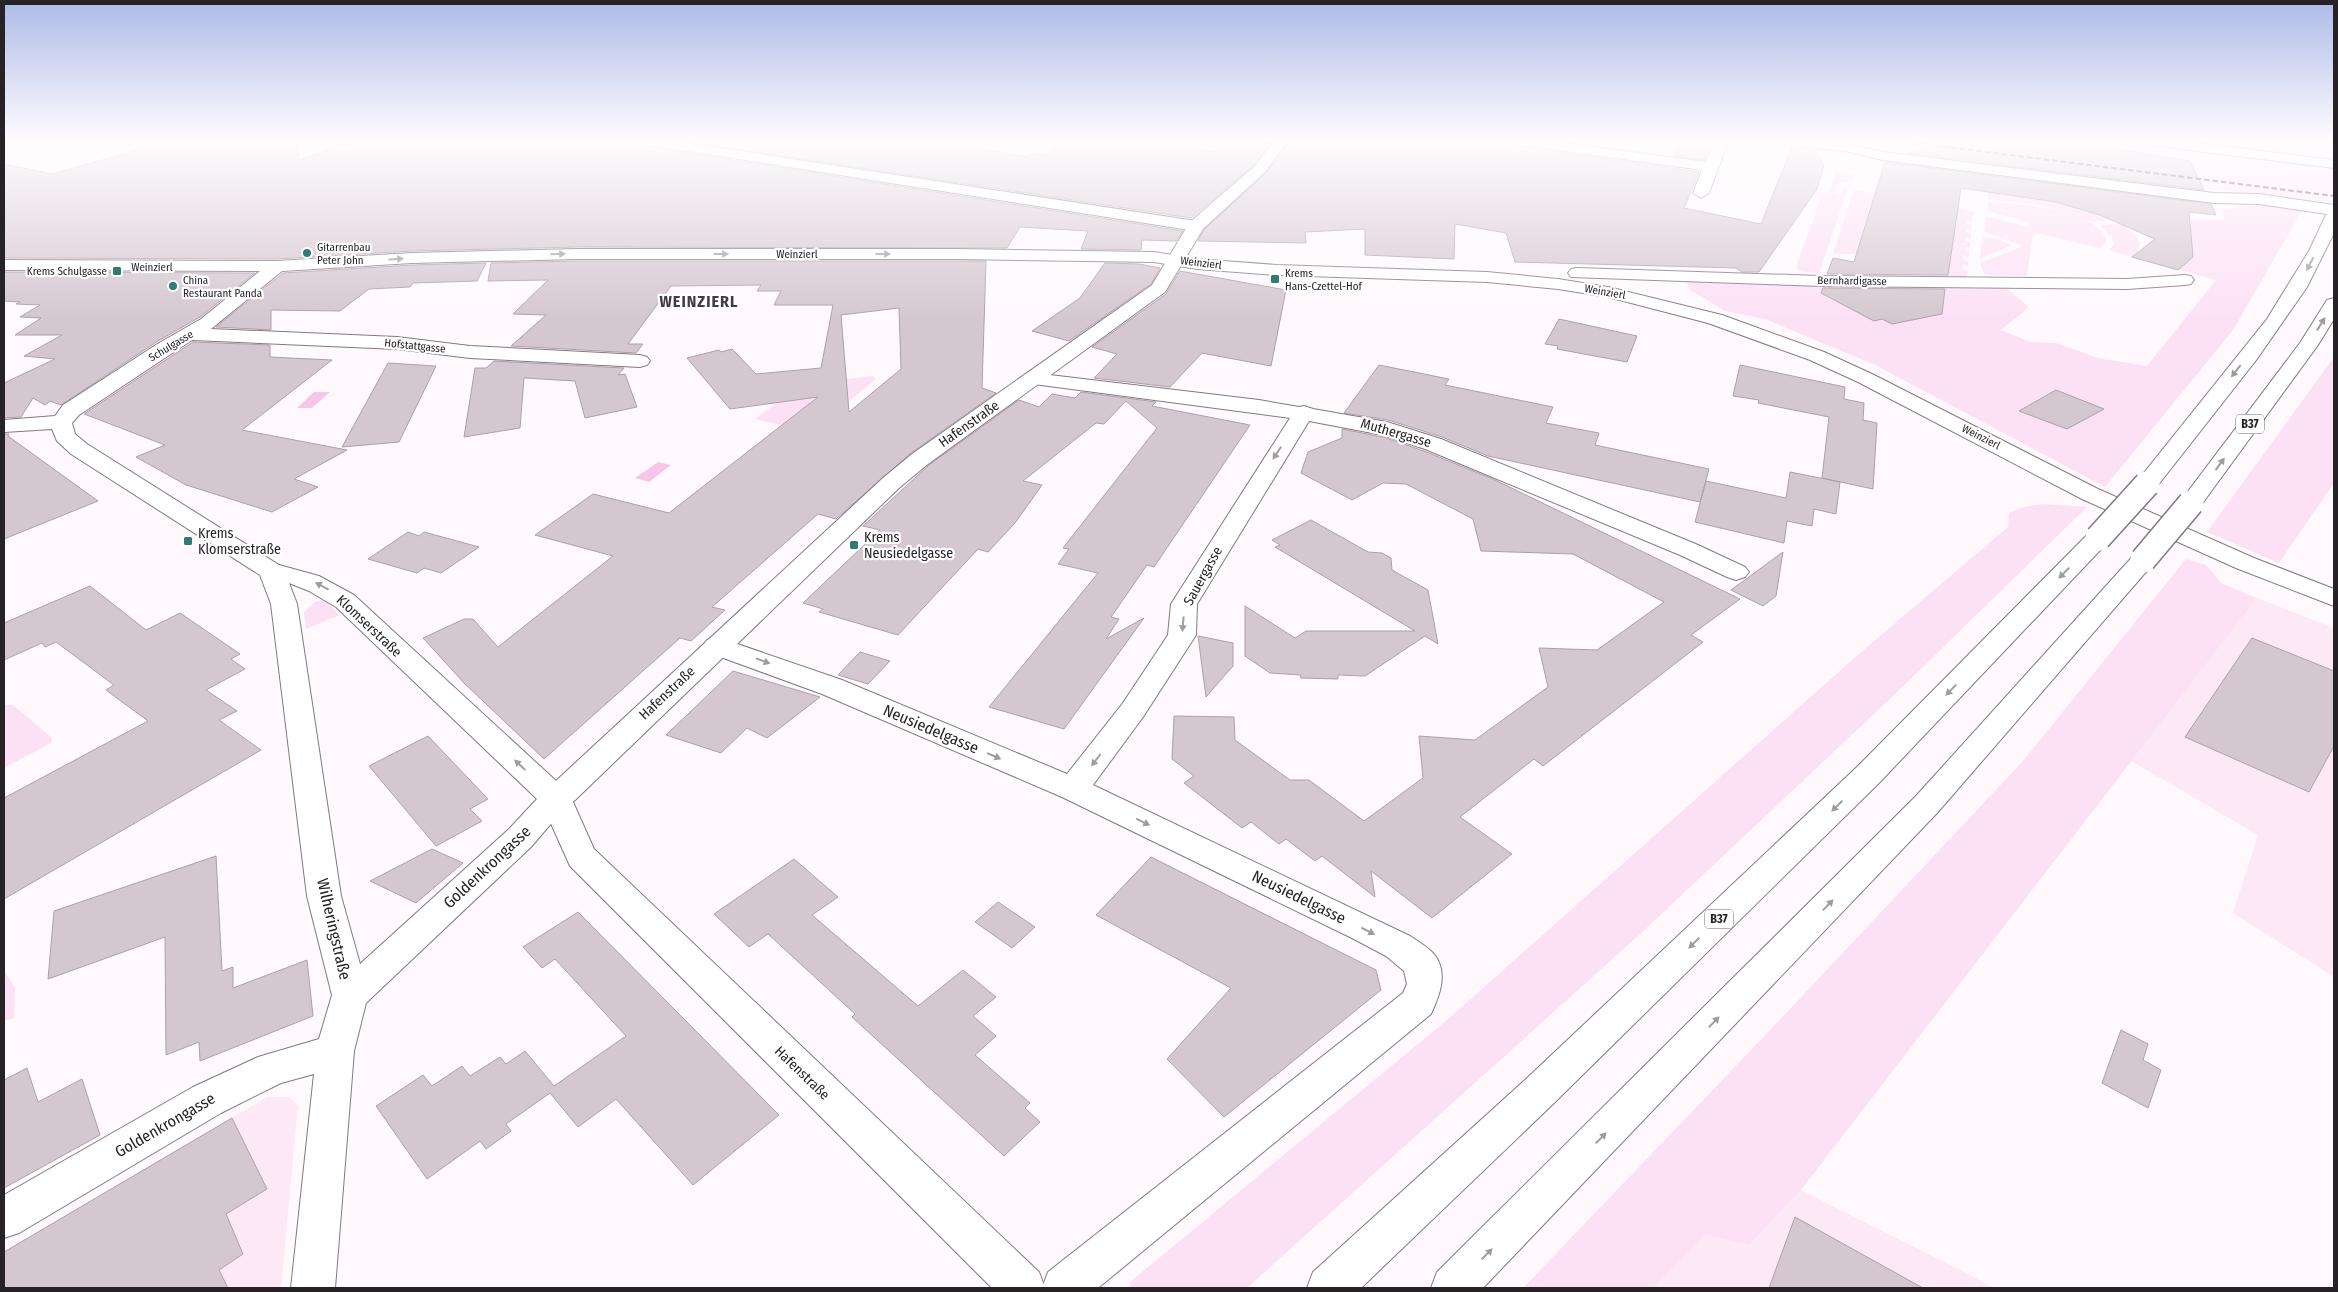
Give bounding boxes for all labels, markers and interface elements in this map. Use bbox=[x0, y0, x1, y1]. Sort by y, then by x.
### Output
place label: Gitarrenbau Peter John bbox=[317, 241, 370, 267]
marker: Gitarrenbau Peter John bbox=[301, 247, 313, 259]
street label: Weinzierl bbox=[776, 248, 818, 261]
one-way arrow bbox=[550, 250, 566, 258]
one-way arrow bbox=[713, 250, 729, 258]
one-way arrow bbox=[875, 250, 891, 258]
one-way arrow bbox=[388, 254, 404, 262]
street label: Weinzierl bbox=[1180, 254, 1222, 272]
one-way arrow bbox=[2306, 257, 2314, 271]
street label: Weinzierl bbox=[131, 261, 173, 274]
place label: Krems Schulgasse bbox=[27, 265, 107, 278]
marker: Krems Schulgasse bbox=[111, 265, 123, 277]
place label: Krems Hans-Czettel-Hof bbox=[1285, 267, 1363, 293]
marker: Krems Hans-Czettel-Hof bbox=[1269, 273, 1281, 285]
place label: China Restaurant Panda bbox=[183, 274, 262, 300]
street label: Bernhardigasse bbox=[1817, 274, 1887, 288]
marker: China Restaurant Panda bbox=[167, 280, 179, 292]
street label: Weinzierl bbox=[1583, 282, 1627, 302]
district label: WEINZIERL bbox=[659, 292, 739, 311]
one-way arrow bbox=[2317, 317, 2326, 331]
street label: Schulgasse bbox=[146, 328, 196, 364]
street label: Hofstattgasse bbox=[384, 336, 446, 356]
one-way arrow bbox=[2230, 365, 2241, 378]
street label: Hafenstraße bbox=[935, 397, 1003, 451]
road number: B37 bbox=[2236, 414, 2264, 434]
street label: Muthergasse bbox=[1359, 415, 1433, 451]
street label: Weinzierl bbox=[1960, 422, 2002, 452]
one-way arrow bbox=[1273, 446, 1282, 460]
one-way arrow bbox=[2215, 458, 2226, 471]
place label: Krems Klomserstraße bbox=[198, 525, 281, 558]
place label: Krems Neusiedelgasse bbox=[864, 529, 953, 562]
marker: Krems Klomserstraße bbox=[182, 535, 194, 547]
marker: Krems Neusiedelgasse bbox=[848, 539, 860, 551]
street label: Sauergasse bbox=[1180, 544, 1226, 608]
one-way arrow bbox=[2058, 567, 2070, 579]
one-way arrow bbox=[315, 582, 329, 591]
street label: Klomserstraße bbox=[333, 591, 405, 661]
one-way arrow bbox=[1178, 616, 1186, 632]
one-way arrow bbox=[756, 657, 771, 665]
street label: Hafenstraße bbox=[636, 663, 698, 723]
one-way arrow bbox=[1945, 684, 1957, 696]
street label: Neusiedelgasse bbox=[880, 700, 982, 758]
one-way arrow bbox=[987, 752, 1002, 760]
one-way arrow bbox=[1091, 753, 1101, 767]
one-way arrow bbox=[515, 759, 527, 771]
one-way arrow bbox=[1831, 800, 1843, 812]
one-way arrow bbox=[1136, 818, 1150, 826]
street label: Goldenkrongasse bbox=[439, 822, 535, 912]
street label: Neusiedelgasse bbox=[1249, 866, 1349, 928]
street label: Wilheringstraße bbox=[313, 876, 355, 982]
one-way arrow bbox=[1822, 900, 1834, 912]
road number: B37 bbox=[1705, 910, 1733, 929]
one-way arrow bbox=[1361, 927, 1375, 935]
one-way arrow bbox=[1689, 937, 1701, 949]
one-way arrow bbox=[1708, 1016, 1720, 1028]
street label: Hafenstraße bbox=[771, 1043, 833, 1104]
street label: Goldenkrongasse bbox=[112, 1089, 219, 1161]
one-way arrow bbox=[1595, 1132, 1607, 1144]
one-way arrow bbox=[1481, 1248, 1493, 1260]

